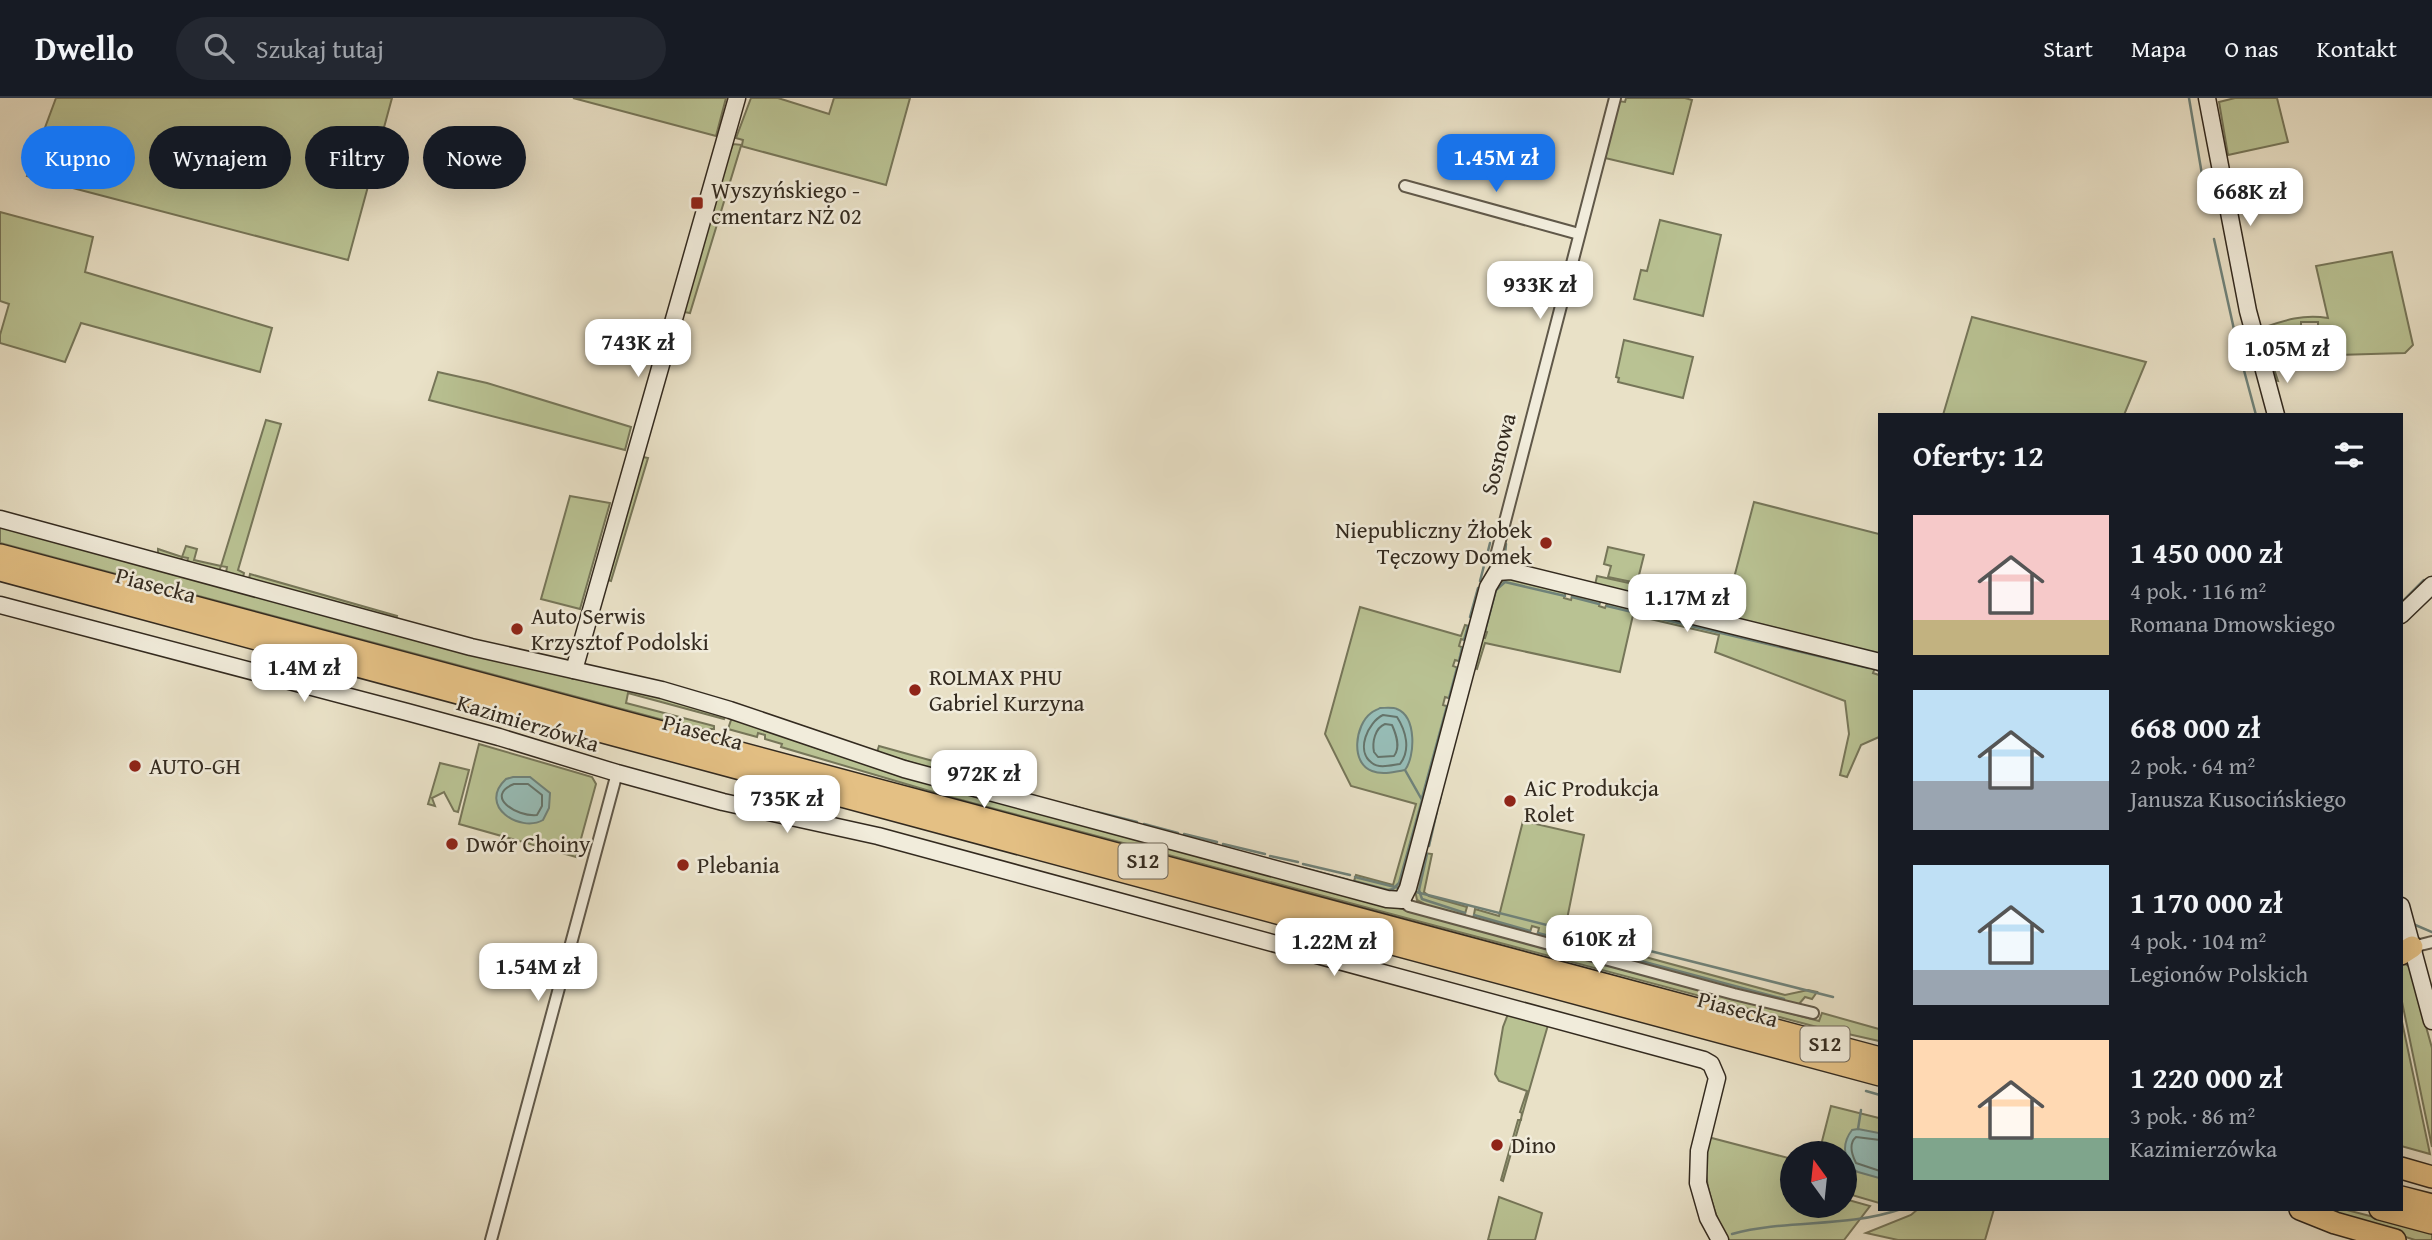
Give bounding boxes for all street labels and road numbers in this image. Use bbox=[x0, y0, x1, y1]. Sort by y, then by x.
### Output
street label: Sosnowa bbox=[1471, 409, 1524, 498]
street label: Piasecka bbox=[112, 558, 200, 611]
street label: Kazimierzówka bbox=[453, 685, 603, 760]
street label: Piasecka bbox=[659, 705, 747, 758]
road number: S12 bbox=[1118, 844, 1168, 878]
street label: Piasecka bbox=[1694, 982, 1782, 1035]
road number: S12 bbox=[1800, 1026, 1850, 1062]

